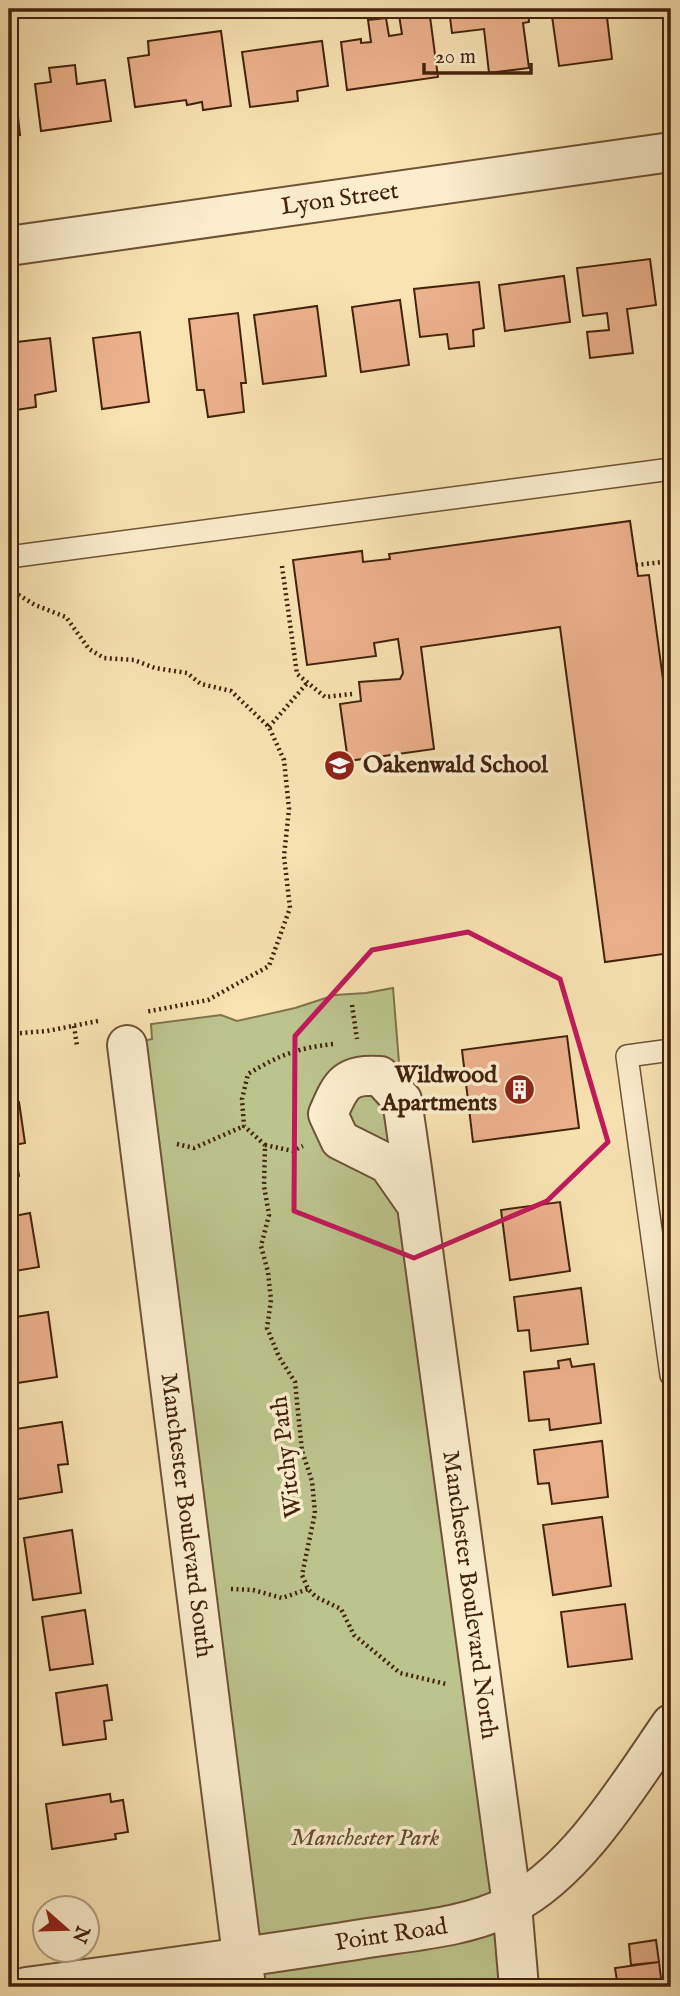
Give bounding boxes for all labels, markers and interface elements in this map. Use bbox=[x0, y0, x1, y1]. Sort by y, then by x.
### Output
scale bar bbox=[424, 32, 531, 76]
text: 20 m bbox=[435, 44, 476, 71]
street label: Lyon Street bbox=[279, 175, 401, 223]
school or university icon: Oakenwald School bbox=[323, 748, 357, 782]
place label: Oakenwald School bbox=[363, 750, 548, 781]
place label: Wildwood Apartments bbox=[380, 1060, 498, 1119]
building icon: Wildwood Apartments bbox=[503, 1072, 537, 1106]
street label: Manchester Boulevard South bbox=[153, 1371, 220, 1660]
street label: Witchy Path bbox=[264, 1394, 310, 1520]
street label: Manchester Boulevard North bbox=[435, 1449, 505, 1741]
park label: Manchester Park bbox=[291, 1823, 440, 1854]
north arrow bbox=[32, 1895, 102, 1965]
street label: Point Road bbox=[333, 1911, 450, 1959]
text: N bbox=[66, 1921, 95, 1946]

